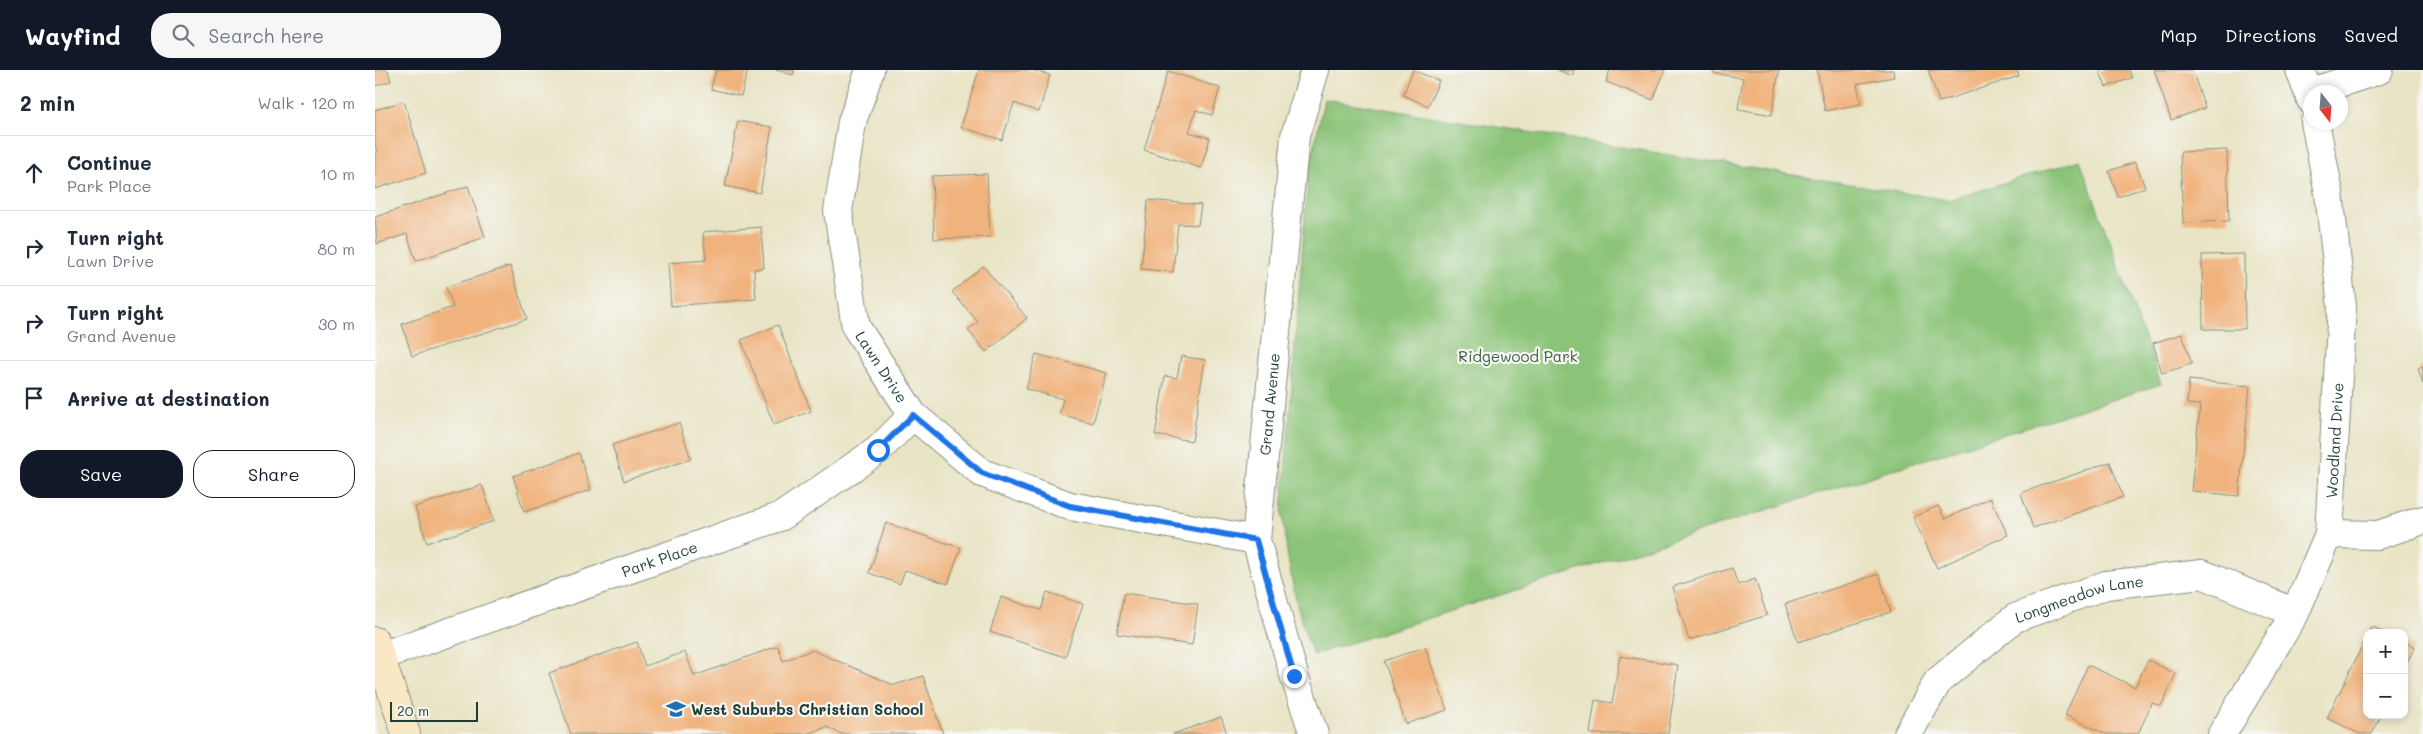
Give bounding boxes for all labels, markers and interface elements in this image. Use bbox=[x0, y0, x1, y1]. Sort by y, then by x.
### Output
search box bbox=[151, 13, 501, 58]
text: Wayfind bbox=[25, 20, 121, 51]
icon: search bbox=[169, 21, 197, 49]
text: Search here bbox=[209, 23, 324, 48]
text: Map bbox=[2160, 23, 2197, 47]
text: Directions bbox=[2225, 23, 2317, 47]
text: Saved bbox=[2345, 23, 2398, 47]
north arrow bbox=[2303, 85, 2348, 130]
text: 2 min bbox=[20, 89, 75, 116]
text: Walk · 120 m bbox=[257, 92, 355, 113]
text: Continue bbox=[67, 150, 152, 175]
icon: ahead bbox=[20, 159, 48, 187]
text: 10 m bbox=[320, 163, 355, 184]
text: Park Place bbox=[67, 175, 151, 196]
text: Turn right bbox=[67, 225, 164, 250]
icon: right bbox=[20, 234, 48, 262]
text: 80 m bbox=[318, 238, 355, 259]
text: Lawn Drive bbox=[67, 250, 154, 271]
text: Turn right bbox=[67, 300, 164, 325]
icon: right bbox=[20, 309, 48, 337]
text: 30 m bbox=[318, 313, 355, 334]
text: Grand Avenue bbox=[67, 325, 176, 346]
street label: Lawn Drive bbox=[851, 327, 912, 407]
park label: Ridgewood Park bbox=[1458, 346, 1578, 366]
street label: Grand Avenue bbox=[1254, 352, 1284, 456]
street label: Woodland Drive bbox=[2321, 382, 2348, 499]
icon: arrive bbox=[20, 384, 48, 412]
text: Arrive at destination bbox=[67, 386, 270, 411]
route start bbox=[867, 439, 890, 462]
button: Save bbox=[20, 450, 183, 498]
button: Share bbox=[193, 450, 355, 498]
street label: Park Place bbox=[619, 536, 700, 581]
street label: Longmeadow Lane bbox=[2012, 571, 2145, 627]
map controls bbox=[2363, 629, 2408, 719]
button: + bbox=[2363, 629, 2408, 674]
route end bbox=[1283, 665, 1306, 688]
button: − bbox=[2363, 674, 2408, 719]
school or university icon: West Suburbs Christian School bbox=[665, 698, 687, 720]
scale bar bbox=[390, 699, 477, 722]
place label: West Suburbs Christian School bbox=[691, 699, 923, 719]
text: 20 m bbox=[397, 701, 429, 720]

